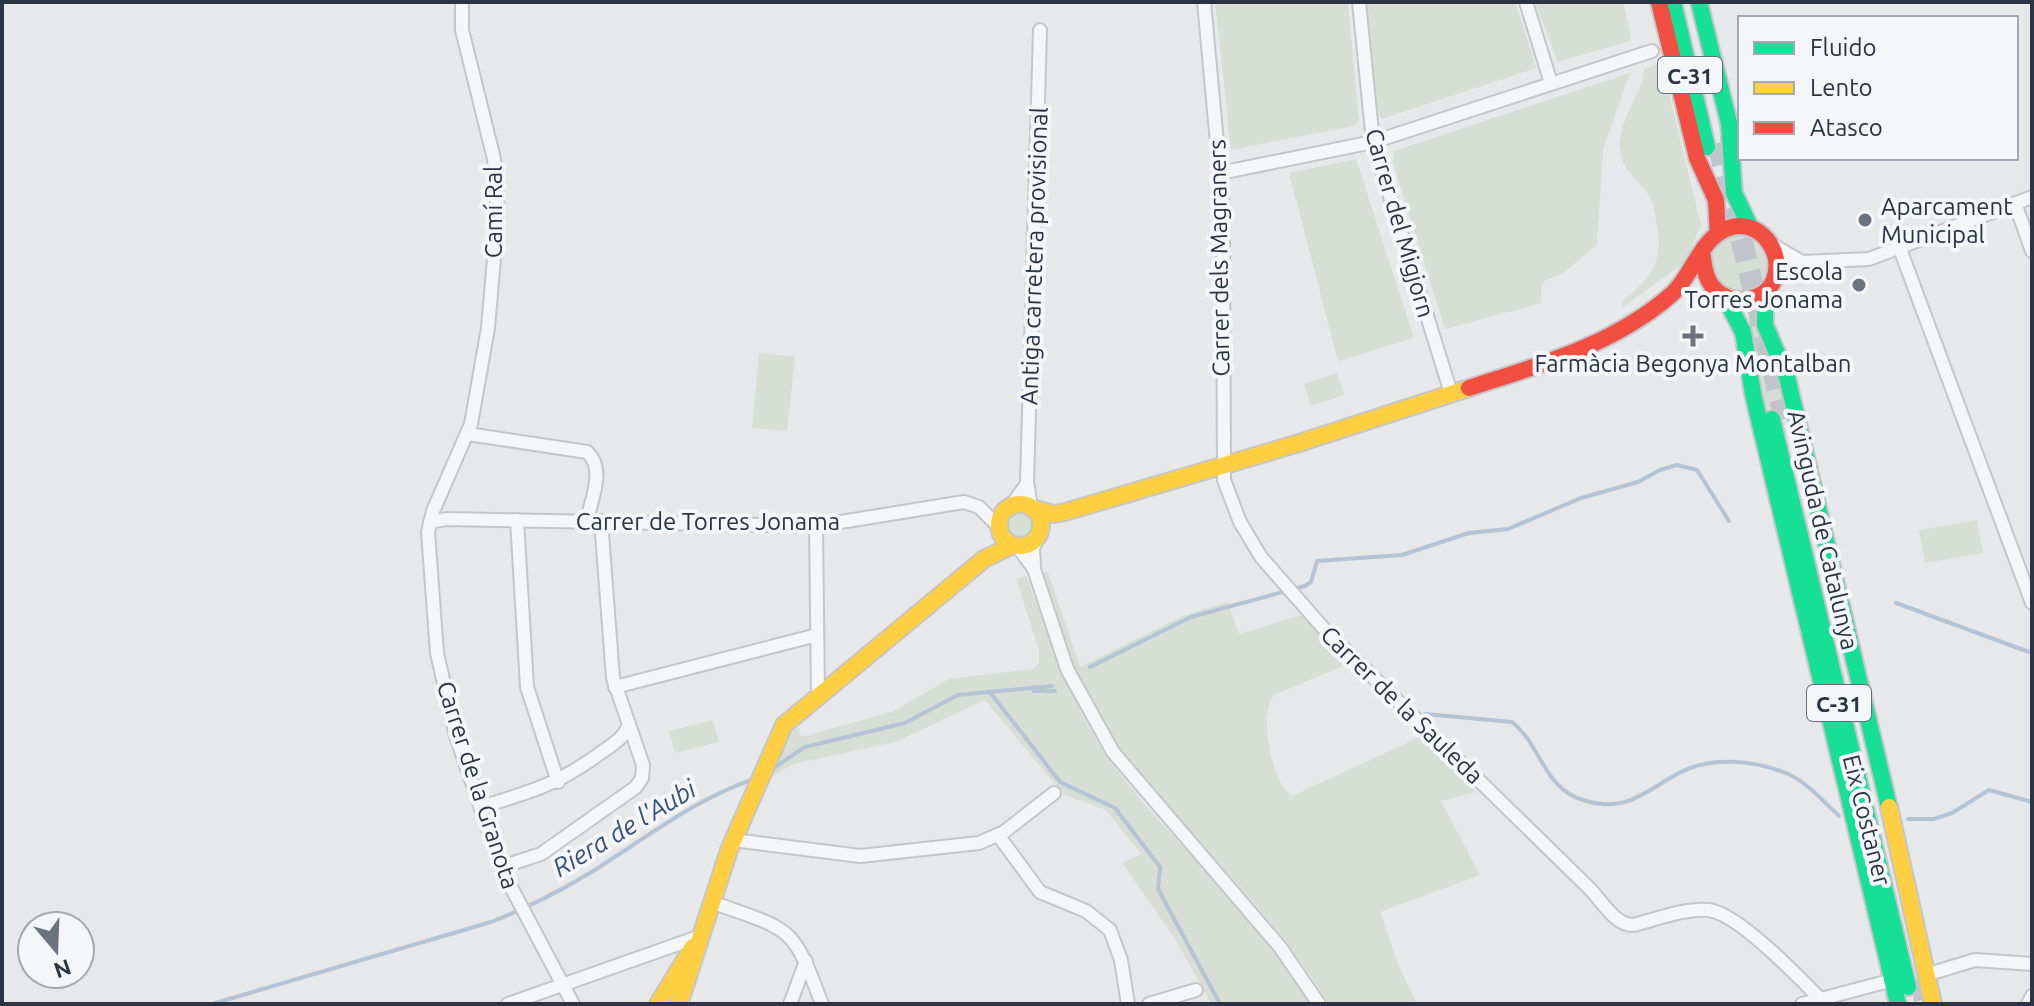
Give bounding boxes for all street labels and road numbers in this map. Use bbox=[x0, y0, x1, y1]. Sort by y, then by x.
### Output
road number: C-31 bbox=[1658, 57, 1722, 93]
street label: Antiga carretera provisional bbox=[1015, 107, 1053, 405]
street label: Carrer del Migjorn bbox=[1360, 125, 1440, 321]
street label: Carrer dels Magraners bbox=[1203, 139, 1235, 377]
street label: Camí Ral bbox=[480, 166, 507, 258]
street label: Avinguda de Catalunya bbox=[1782, 408, 1864, 652]
street label: Carrer de Torres Jonama bbox=[576, 508, 840, 535]
street label: Carrer de la Sauleda bbox=[1315, 621, 1489, 789]
street label: Carrer de la Granota bbox=[432, 678, 524, 892]
road number: C-31 bbox=[1807, 685, 1871, 721]
street label: Eix Costaner bbox=[1838, 752, 1896, 888]

